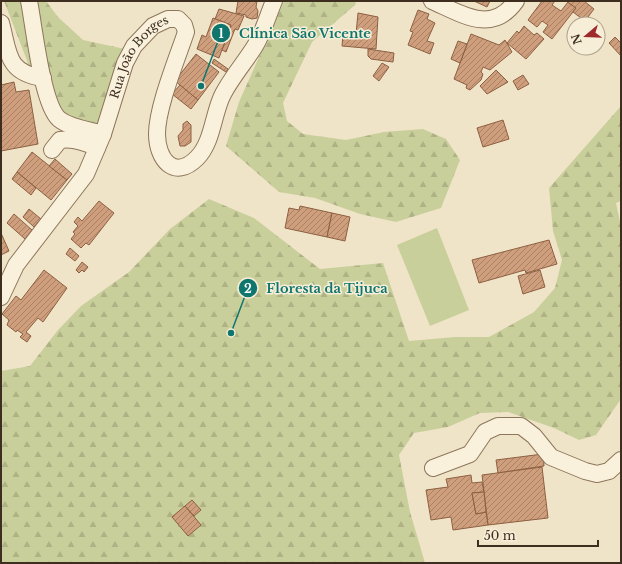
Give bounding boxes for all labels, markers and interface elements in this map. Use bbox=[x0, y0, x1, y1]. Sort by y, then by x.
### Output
street label: Rua João Borges bbox=[106, 12, 171, 100]
north arrow bbox=[566, 16, 606, 56]
callout: Clínica São Vicente bbox=[211, 21, 380, 46]
text: Clínica São Vicente bbox=[239, 25, 371, 42]
text: 1 bbox=[218, 26, 224, 41]
text: N bbox=[568, 31, 585, 46]
callout: Floresta da Tijuca bbox=[238, 276, 396, 301]
text: Floresta da Tijuca bbox=[266, 280, 388, 297]
text: 2 bbox=[244, 281, 252, 296]
scale bar bbox=[478, 522, 598, 548]
text: 50 m bbox=[484, 528, 516, 543]

